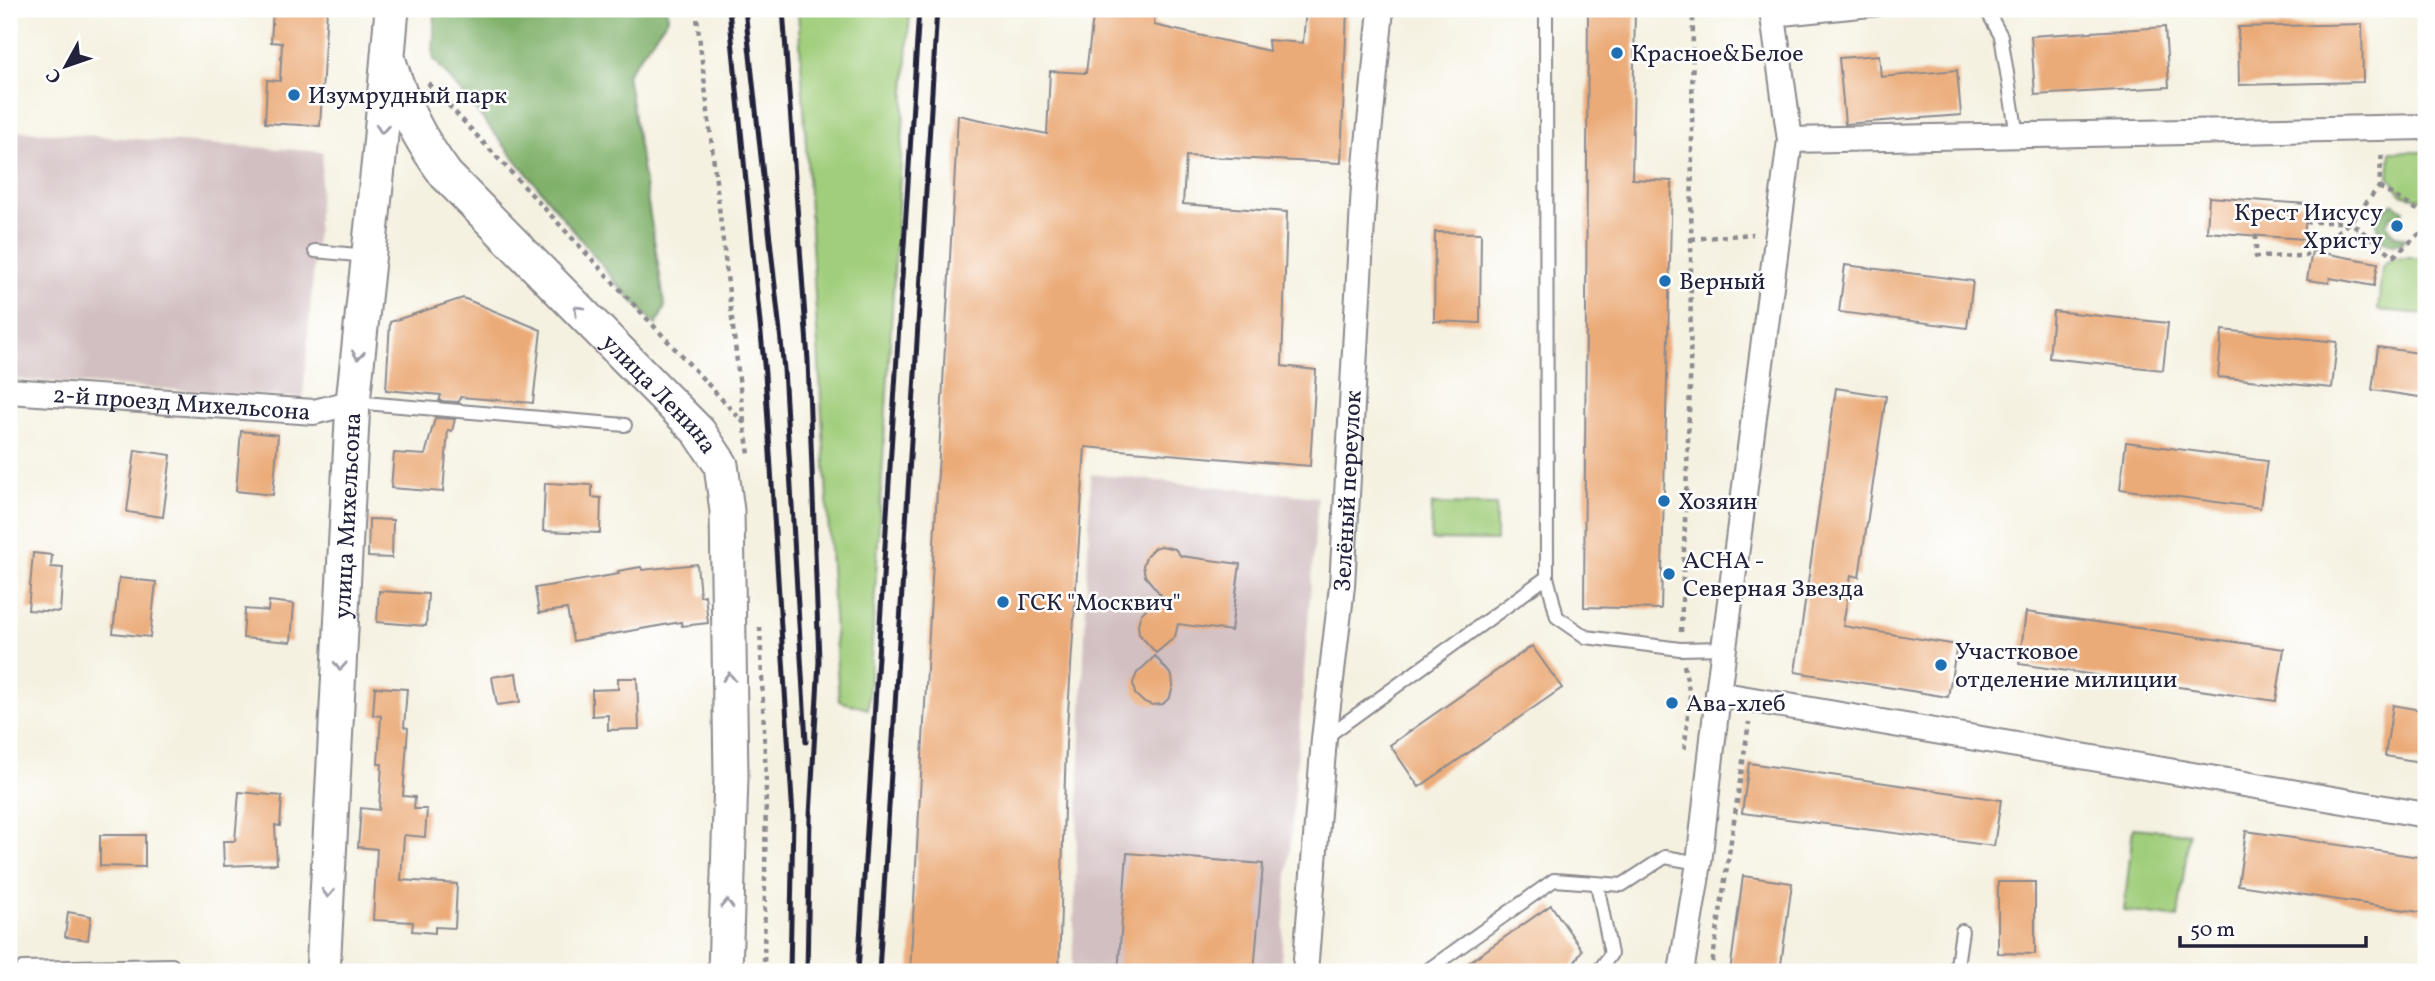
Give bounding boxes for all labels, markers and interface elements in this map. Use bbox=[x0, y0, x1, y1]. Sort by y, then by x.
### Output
north arrow bbox=[32, 32, 102, 102]
place label: Красное&Белое bbox=[1631, 38, 1804, 72]
marker: Красное&Белое bbox=[1609, 45, 1625, 61]
text: С bbox=[41, 63, 68, 89]
place label: Изумрудный парк bbox=[308, 80, 507, 114]
marker: Изумрудный парк bbox=[286, 87, 302, 103]
one-way arrow bbox=[375, 124, 390, 135]
place label: Крест Иисусу Христу bbox=[2234, 197, 2383, 259]
marker: Крест Иисусу Христу bbox=[2389, 218, 2405, 234]
place label: Верный bbox=[1679, 266, 1765, 300]
marker: Верный bbox=[1657, 273, 1673, 289]
one-way arrow bbox=[574, 305, 587, 318]
street label: улица Ленина bbox=[593, 327, 724, 461]
one-way arrow bbox=[350, 350, 365, 361]
street label: 2-й проезд Михельсона bbox=[51, 379, 311, 431]
street label: Зелёный переулок bbox=[1327, 389, 1372, 593]
street label: улица Михельсона bbox=[327, 412, 371, 620]
place label: Хозяин bbox=[1678, 486, 1758, 520]
marker: Хозяин bbox=[1656, 493, 1672, 509]
place label: АСНА - Северная Звезда bbox=[1683, 545, 1864, 607]
marker: АСНА - Северная Звезда bbox=[1661, 566, 1677, 582]
place label: ГСК "Москвич" bbox=[1017, 587, 1181, 621]
marker: ГСК "Москвич" bbox=[995, 594, 1011, 610]
place label: Участковое отделение милиции bbox=[1955, 636, 2177, 698]
marker: Участковое отделение милиции bbox=[1933, 657, 1949, 673]
one-way arrow bbox=[332, 660, 347, 671]
one-way arrow bbox=[722, 671, 737, 682]
place label: Ава-хлеб bbox=[1686, 688, 1786, 722]
marker: Ава-хлеб bbox=[1664, 695, 1680, 711]
one-way arrow bbox=[321, 888, 336, 899]
one-way arrow bbox=[719, 898, 735, 909]
scale bar bbox=[2180, 904, 2365, 948]
text: 50 m bbox=[2190, 916, 2235, 945]

